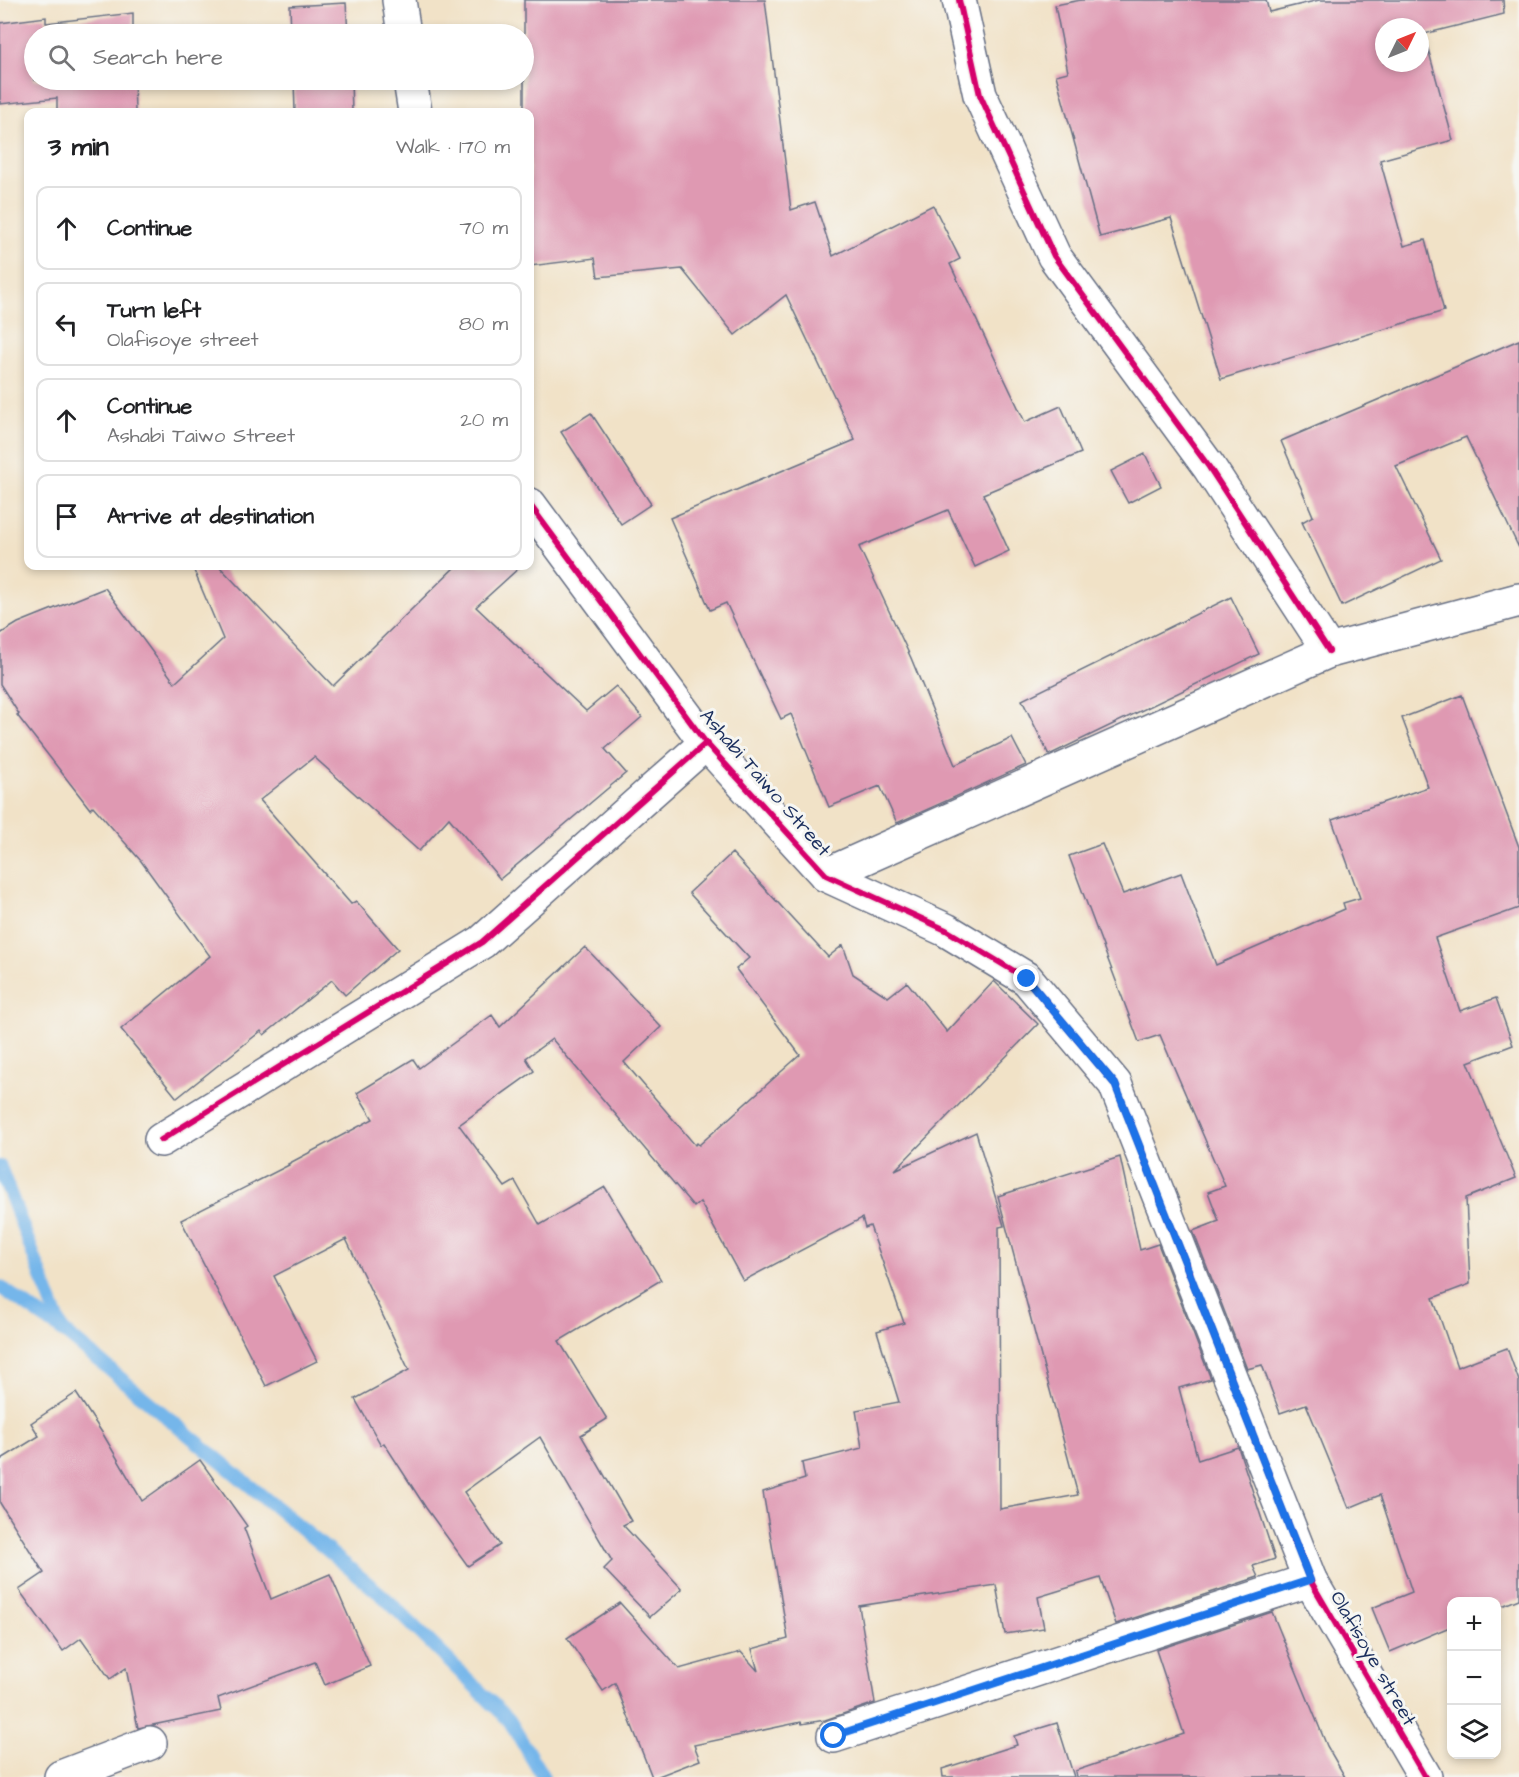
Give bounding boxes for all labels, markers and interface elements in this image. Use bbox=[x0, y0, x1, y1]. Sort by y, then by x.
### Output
north arrow bbox=[1375, 18, 1429, 72]
search box bbox=[24, 24, 534, 90]
icon: search bbox=[45, 41, 78, 74]
text: Search here bbox=[93, 42, 223, 73]
text: 3 min bbox=[48, 129, 109, 165]
text: Walk · 170 m bbox=[396, 133, 510, 161]
icon: ahead bbox=[50, 212, 83, 245]
text: Continue bbox=[107, 213, 192, 244]
text: 70 m bbox=[460, 214, 508, 242]
text: Turn left bbox=[107, 295, 201, 326]
icon: left bbox=[50, 308, 83, 341]
text: 80 m bbox=[459, 310, 508, 338]
text: Olafisoye street bbox=[107, 326, 259, 354]
text: Continue bbox=[107, 391, 192, 422]
icon: ahead bbox=[50, 404, 83, 437]
text: 20 m bbox=[460, 406, 508, 434]
text: Ashabi Taiwo Street bbox=[107, 422, 295, 450]
icon: arrive bbox=[50, 500, 83, 533]
text: Arrive at destination bbox=[107, 501, 314, 532]
street label: Ashabi Taiwo Street bbox=[693, 703, 837, 863]
route end bbox=[1013, 965, 1039, 991]
street label: Olafisoye street bbox=[1322, 1586, 1423, 1732]
map controls bbox=[1447, 1597, 1501, 1759]
button: + bbox=[1447, 1597, 1501, 1651]
button: − bbox=[1447, 1651, 1501, 1705]
button: layers bbox=[1447, 1705, 1501, 1759]
route start bbox=[820, 1722, 846, 1748]

